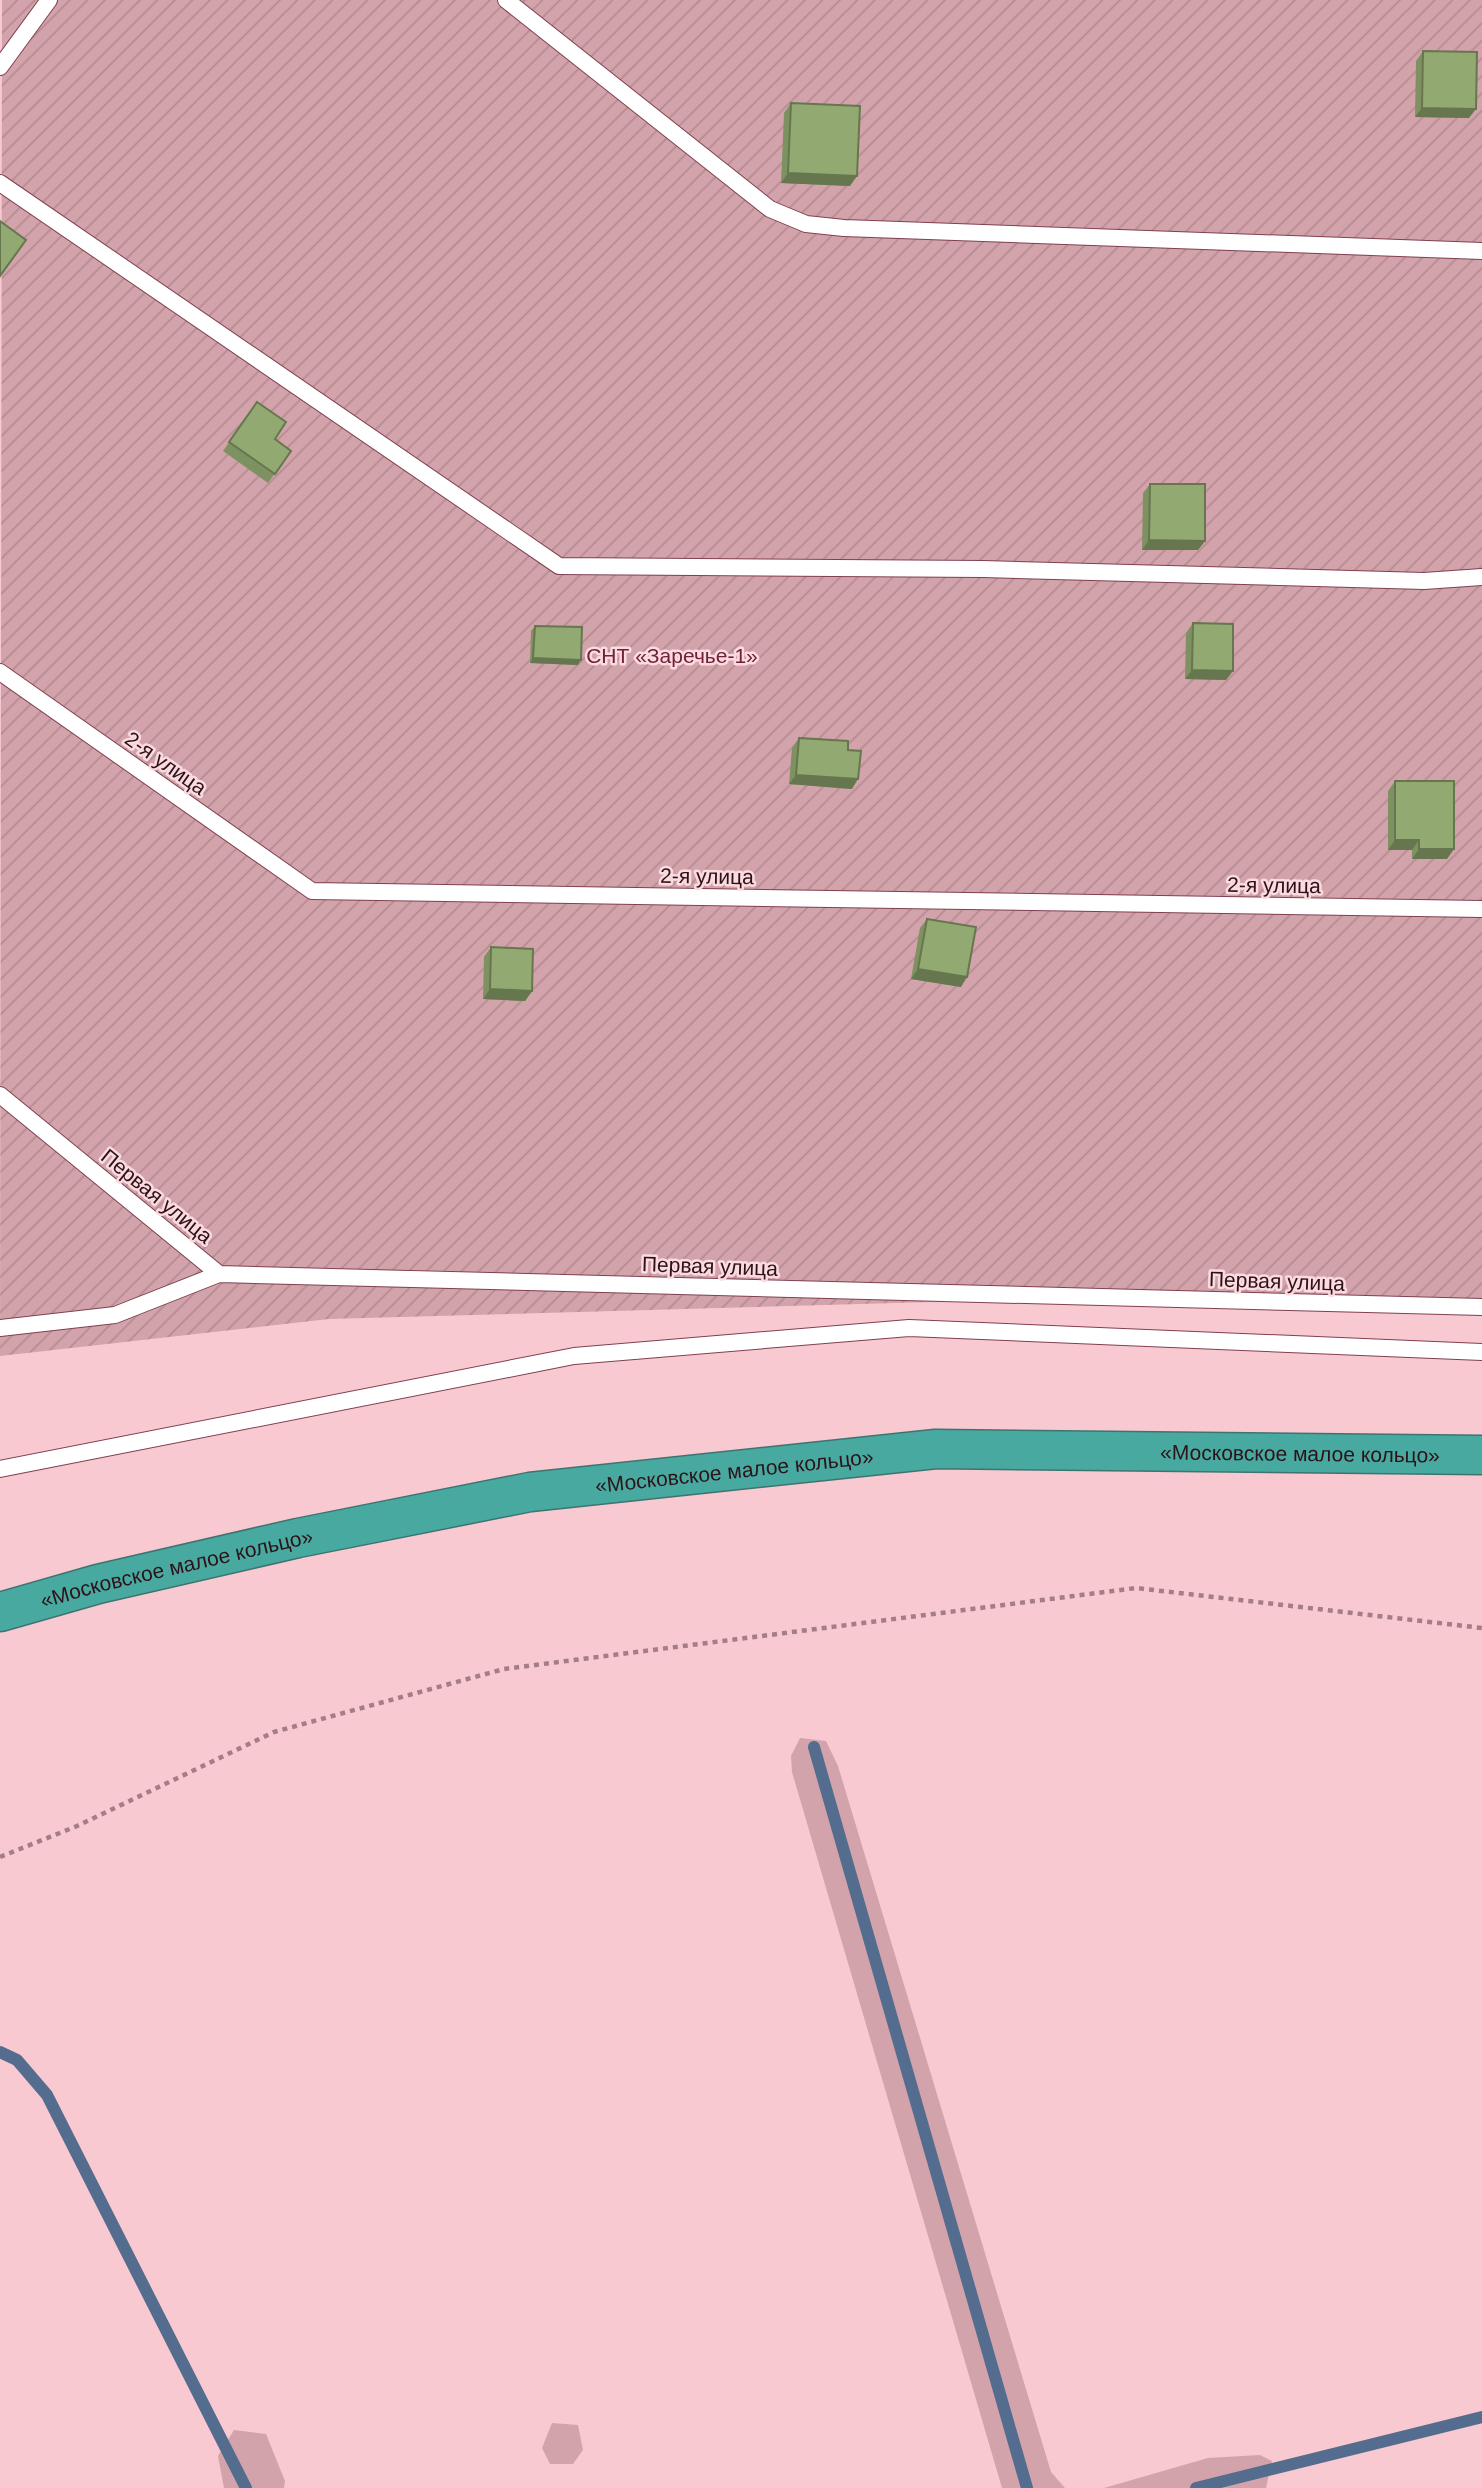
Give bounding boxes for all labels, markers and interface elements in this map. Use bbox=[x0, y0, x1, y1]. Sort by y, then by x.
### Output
park label: СНТ «Заречье-1» bbox=[586, 644, 758, 667]
street label: 2-я улица bbox=[121, 727, 211, 799]
street label: 2-я улица bbox=[660, 864, 754, 888]
street label: 2-я улица bbox=[1227, 873, 1321, 897]
street label: Первая улица bbox=[97, 1144, 217, 1248]
street label: Первая улица bbox=[642, 1252, 779, 1280]
street label: Первая улица bbox=[1209, 1267, 1346, 1295]
street label: «Московское малое кольцо» bbox=[1160, 1440, 1440, 1466]
street label: «Московское малое кольцо» bbox=[594, 1444, 874, 1497]
street label: «Московское малое кольцо» bbox=[37, 1524, 315, 1611]

